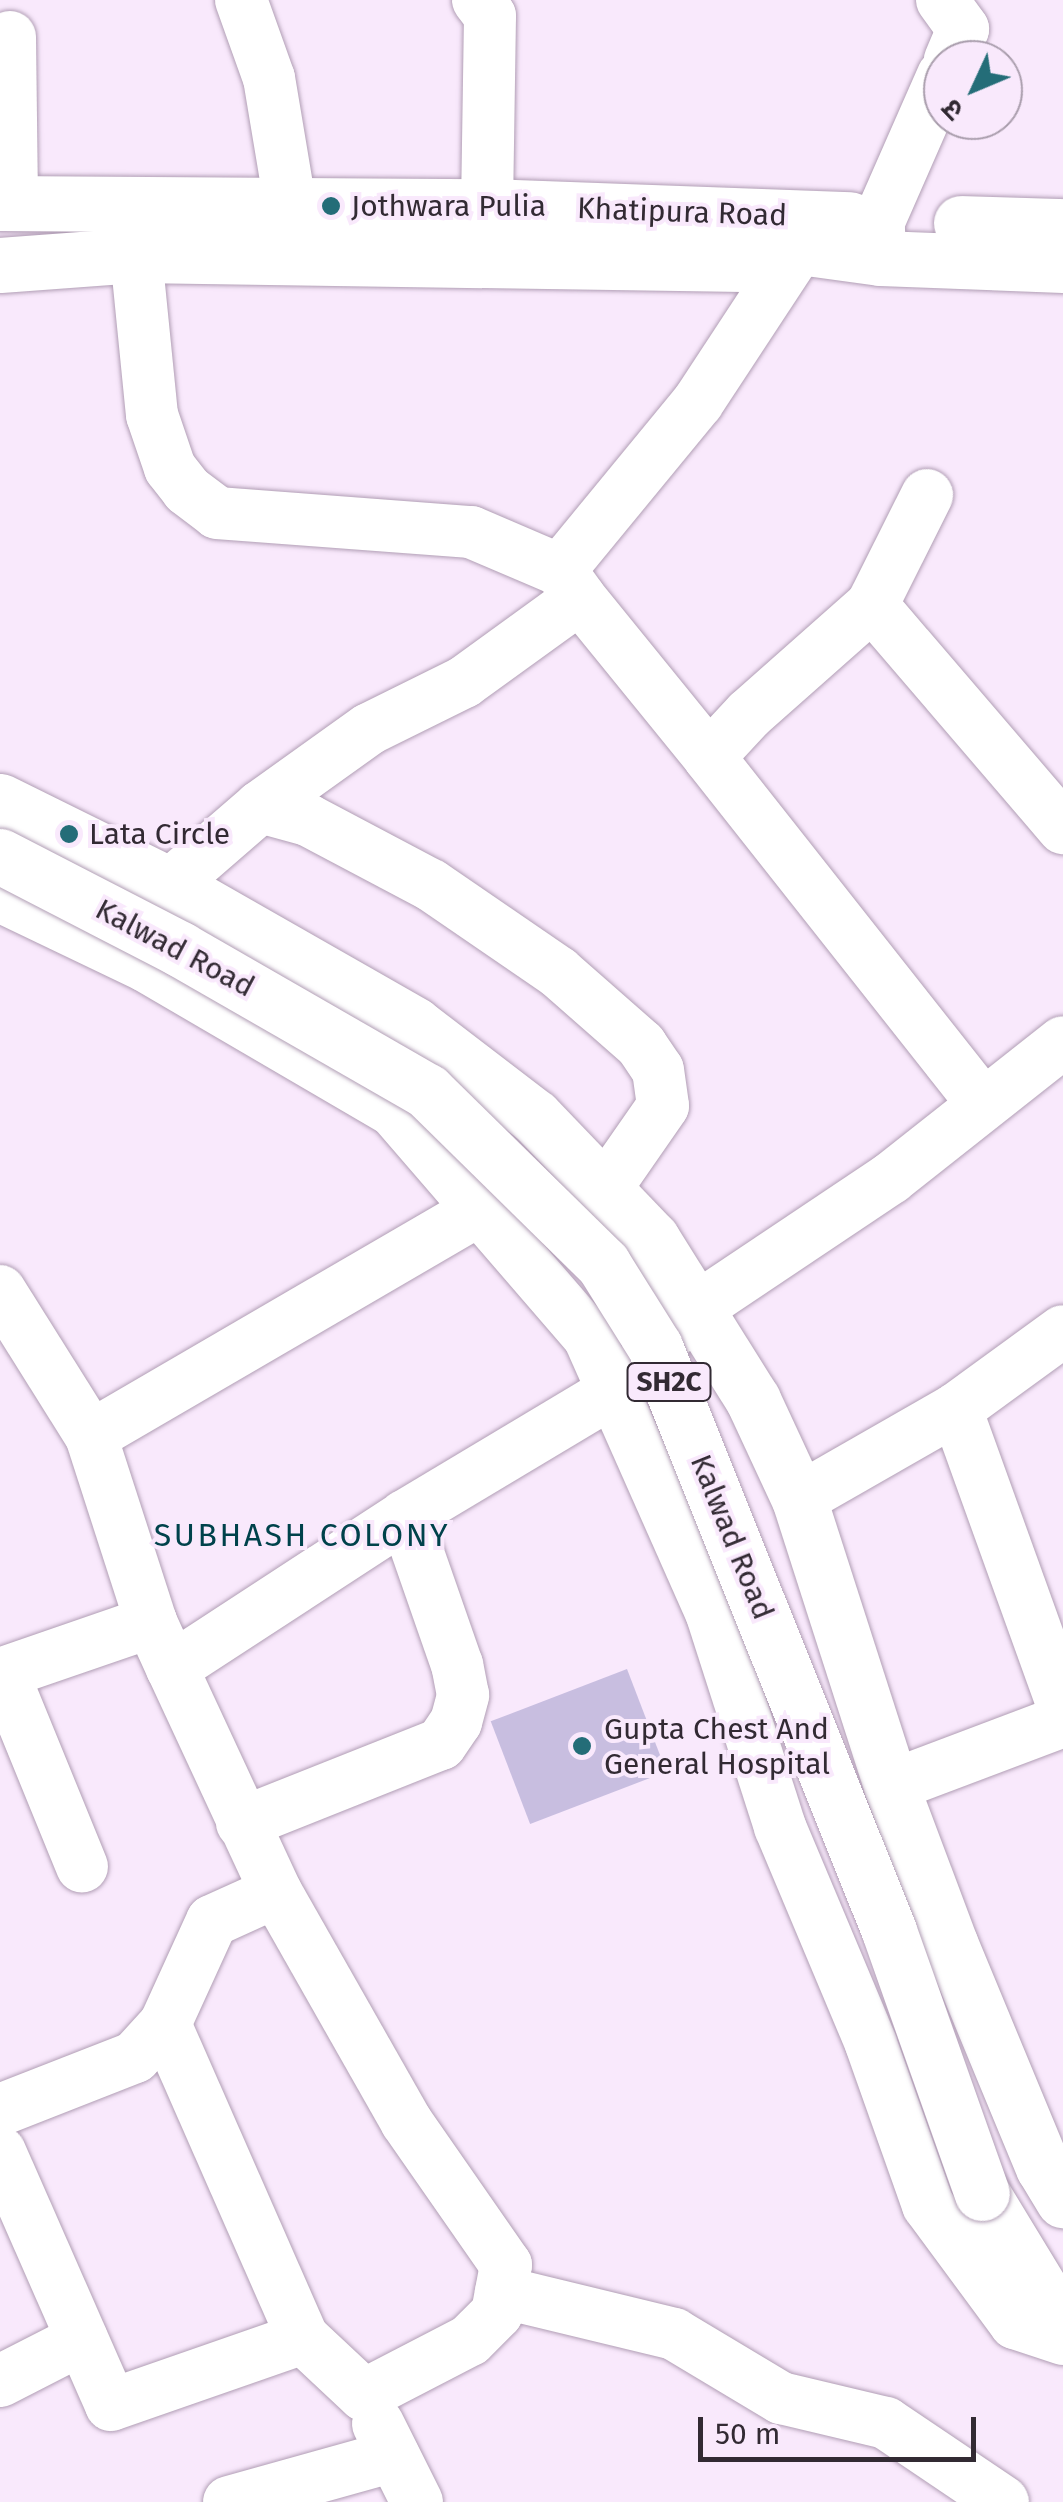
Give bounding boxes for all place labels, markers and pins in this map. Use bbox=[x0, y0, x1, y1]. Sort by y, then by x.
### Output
place label: Jothwara Pulia bbox=[351, 188, 546, 224]
marker: Jothwara Pulia bbox=[320, 195, 342, 217]
place label: Lata Circle bbox=[89, 816, 230, 852]
marker: Lata Circle bbox=[58, 823, 80, 845]
place label: Gupta Chest And General Hospital bbox=[604, 1711, 830, 1782]
marker: Gupta Chest And General Hospital bbox=[569, 1733, 595, 1759]

